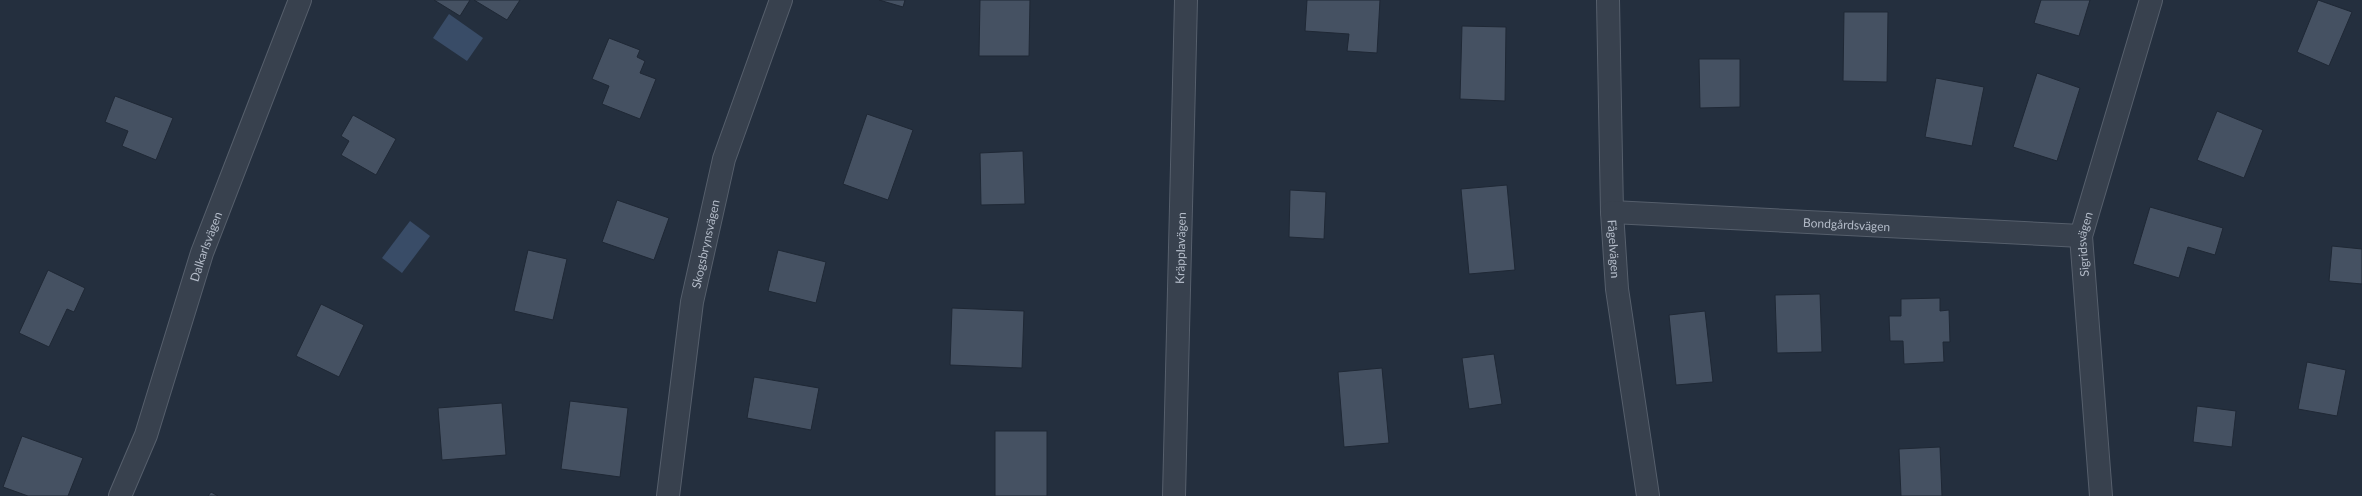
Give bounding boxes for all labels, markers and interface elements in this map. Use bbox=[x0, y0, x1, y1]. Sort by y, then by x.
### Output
street label: Skogsbrynsvägen bbox=[688, 198, 722, 290]
street label: Dalkarlsvägen bbox=[186, 209, 225, 283]
street label: Sigridsvägen bbox=[2073, 210, 2095, 277]
street label: Kräpplavägen bbox=[1172, 212, 1188, 284]
street label: Bondgårdsvägen bbox=[1803, 214, 1891, 234]
street label: Fågelvägen bbox=[1605, 219, 1624, 279]

